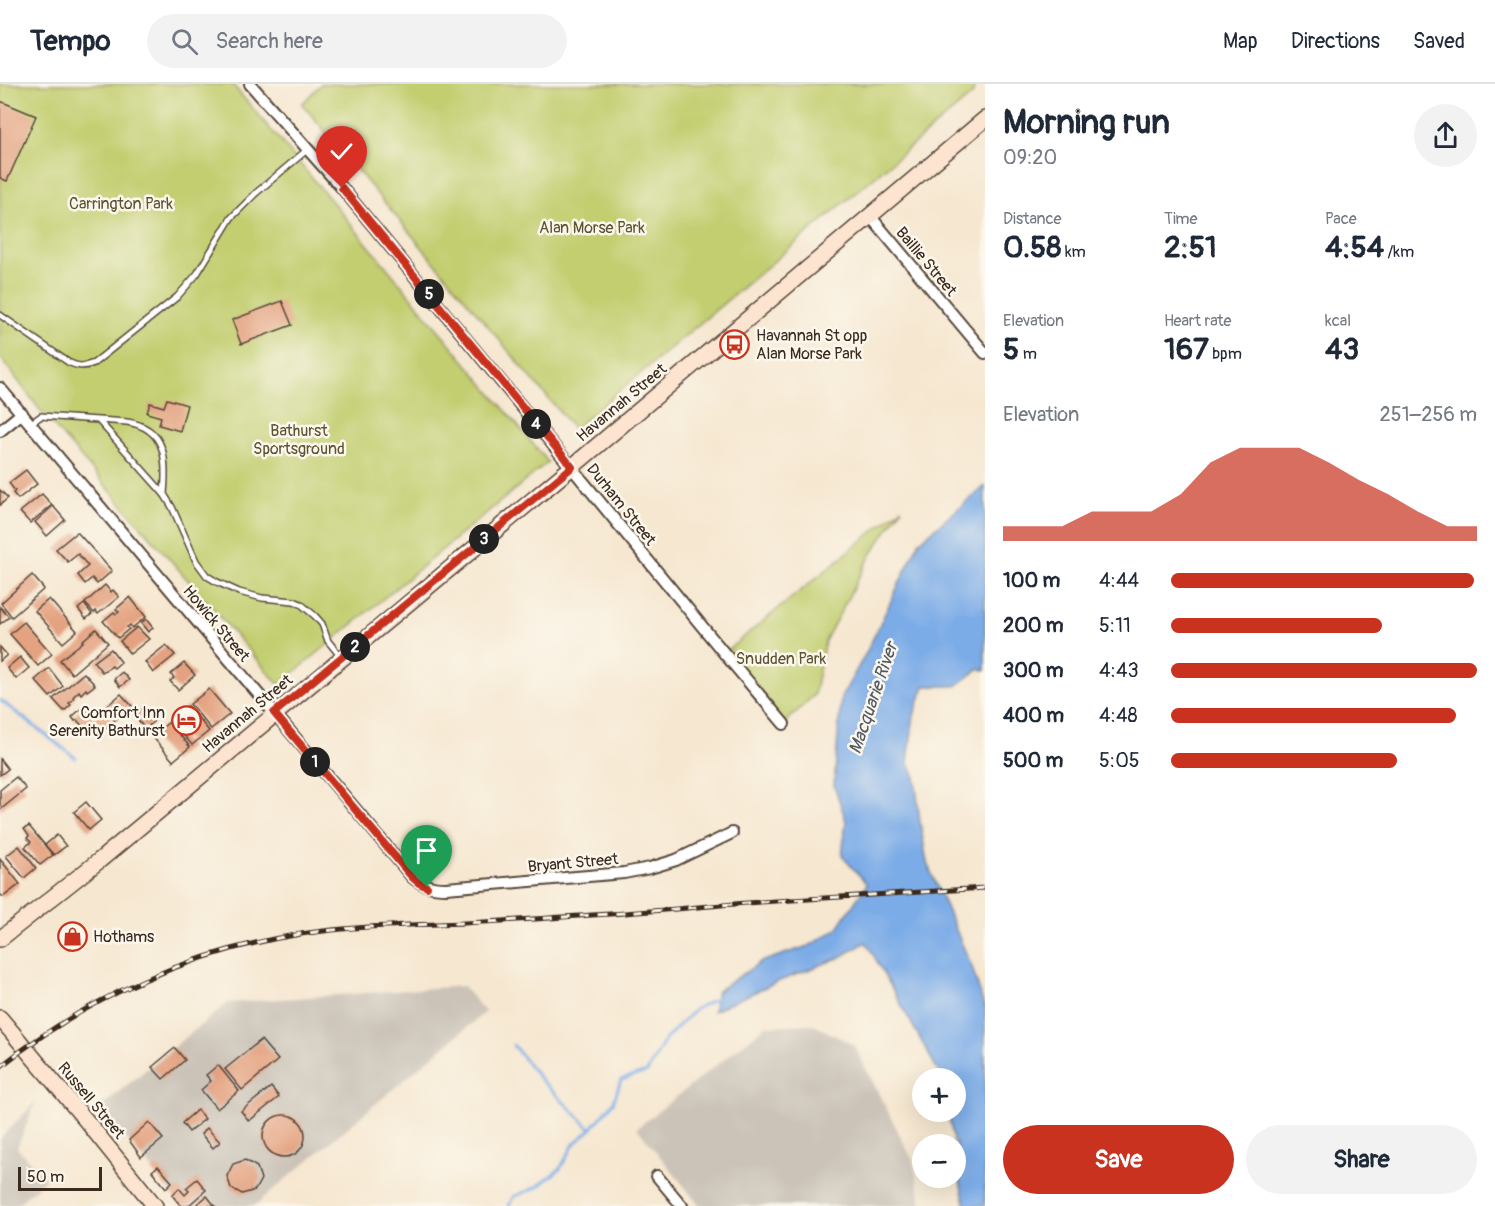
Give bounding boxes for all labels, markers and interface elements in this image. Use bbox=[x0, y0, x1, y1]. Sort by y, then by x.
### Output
search box bbox=[147, 14, 567, 68]
text: Tempo bbox=[30, 24, 111, 59]
icon: search bbox=[168, 25, 201, 58]
text: Search here bbox=[216, 27, 323, 55]
text: Map bbox=[1223, 28, 1258, 55]
text: Directions bbox=[1291, 28, 1380, 55]
text: Saved bbox=[1413, 28, 1465, 55]
text: Morning run bbox=[1003, 102, 1170, 143]
button: share bbox=[1414, 104, 1477, 167]
pin bbox=[316, 126, 367, 188]
icon: check bbox=[325, 135, 358, 168]
text: 09:20 bbox=[1003, 145, 1057, 170]
park label: Carrington Park bbox=[69, 194, 173, 214]
text: Distance bbox=[1003, 209, 1062, 229]
text: Time bbox=[1164, 209, 1197, 229]
text: Pace bbox=[1325, 209, 1357, 229]
park label: Alan Morse Park bbox=[539, 218, 645, 238]
street label: Baillie Street bbox=[891, 223, 961, 301]
text: 0.58 bbox=[1003, 229, 1061, 266]
text: 2:51 bbox=[1164, 229, 1217, 266]
text: 4:54 bbox=[1325, 229, 1384, 266]
text: km bbox=[1061, 242, 1086, 262]
text: /km bbox=[1384, 242, 1414, 262]
pin: 5 bbox=[414, 279, 444, 309]
text: 5 bbox=[425, 284, 433, 304]
text: Elevation bbox=[1003, 311, 1064, 331]
text: Heart rate bbox=[1164, 311, 1231, 331]
text: kcal bbox=[1325, 311, 1351, 331]
place label: Havannah St opp Alan Morse Park bbox=[756, 326, 867, 364]
bus stop icon: Havannah St opp Alan Morse Park bbox=[719, 328, 751, 360]
text: 5 bbox=[1003, 331, 1019, 368]
text: 167 bbox=[1164, 331, 1209, 368]
text: 43 bbox=[1325, 331, 1359, 368]
text: m bbox=[1019, 344, 1037, 364]
text: bpm bbox=[1209, 344, 1242, 364]
street label: Havannah Street bbox=[572, 359, 671, 446]
text: Elevation bbox=[1003, 402, 1079, 427]
text: 251–256 m bbox=[1380, 402, 1477, 427]
pin: 4 bbox=[521, 409, 551, 439]
text: 4 bbox=[531, 414, 541, 434]
park label: Bathurst Sportsground bbox=[253, 421, 345, 459]
street label: Durham Street bbox=[582, 460, 661, 550]
pin: 3 bbox=[469, 524, 499, 554]
text: 3 bbox=[480, 529, 488, 549]
text: 100 m bbox=[1003, 568, 1060, 593]
text: 4:44 bbox=[1099, 568, 1139, 593]
street label: Howick Street bbox=[178, 581, 254, 666]
text: 200 m bbox=[1003, 613, 1064, 638]
text: 5:11 bbox=[1099, 613, 1131, 638]
pin: 2 bbox=[340, 632, 370, 662]
text: 2 bbox=[351, 637, 359, 657]
water label: Macquarie River bbox=[844, 637, 904, 757]
park label: Snudden Park bbox=[736, 649, 827, 669]
text: 300 m bbox=[1003, 658, 1064, 683]
text: 4:43 bbox=[1099, 658, 1139, 683]
street label: Havannah Street bbox=[198, 670, 297, 757]
place label: Comfort Inn Serenity Bathurst bbox=[49, 703, 166, 741]
text: 400 m bbox=[1003, 703, 1064, 728]
text: 4:48 bbox=[1099, 703, 1138, 728]
hotel icon: Comfort Inn Serenity Bathurst bbox=[170, 705, 202, 737]
pin: 1 bbox=[300, 747, 330, 777]
text: 500 m bbox=[1003, 748, 1063, 773]
text: 5:05 bbox=[1099, 748, 1140, 773]
text: 1 bbox=[312, 752, 318, 772]
pin bbox=[401, 825, 452, 887]
icon: arrive bbox=[410, 834, 443, 867]
street label: Bryant Street bbox=[527, 849, 620, 877]
shop icon: Hothams bbox=[56, 920, 88, 952]
place label: Hothams bbox=[93, 927, 154, 947]
street label: Russell Street bbox=[53, 1058, 129, 1143]
map controls bbox=[912, 1068, 966, 1188]
button: + bbox=[912, 1068, 966, 1122]
button: Save bbox=[1003, 1125, 1234, 1194]
button: Share bbox=[1246, 1125, 1477, 1194]
button: − bbox=[912, 1134, 966, 1188]
scale bar bbox=[18, 1164, 102, 1192]
text: 50 m bbox=[27, 1167, 64, 1187]

